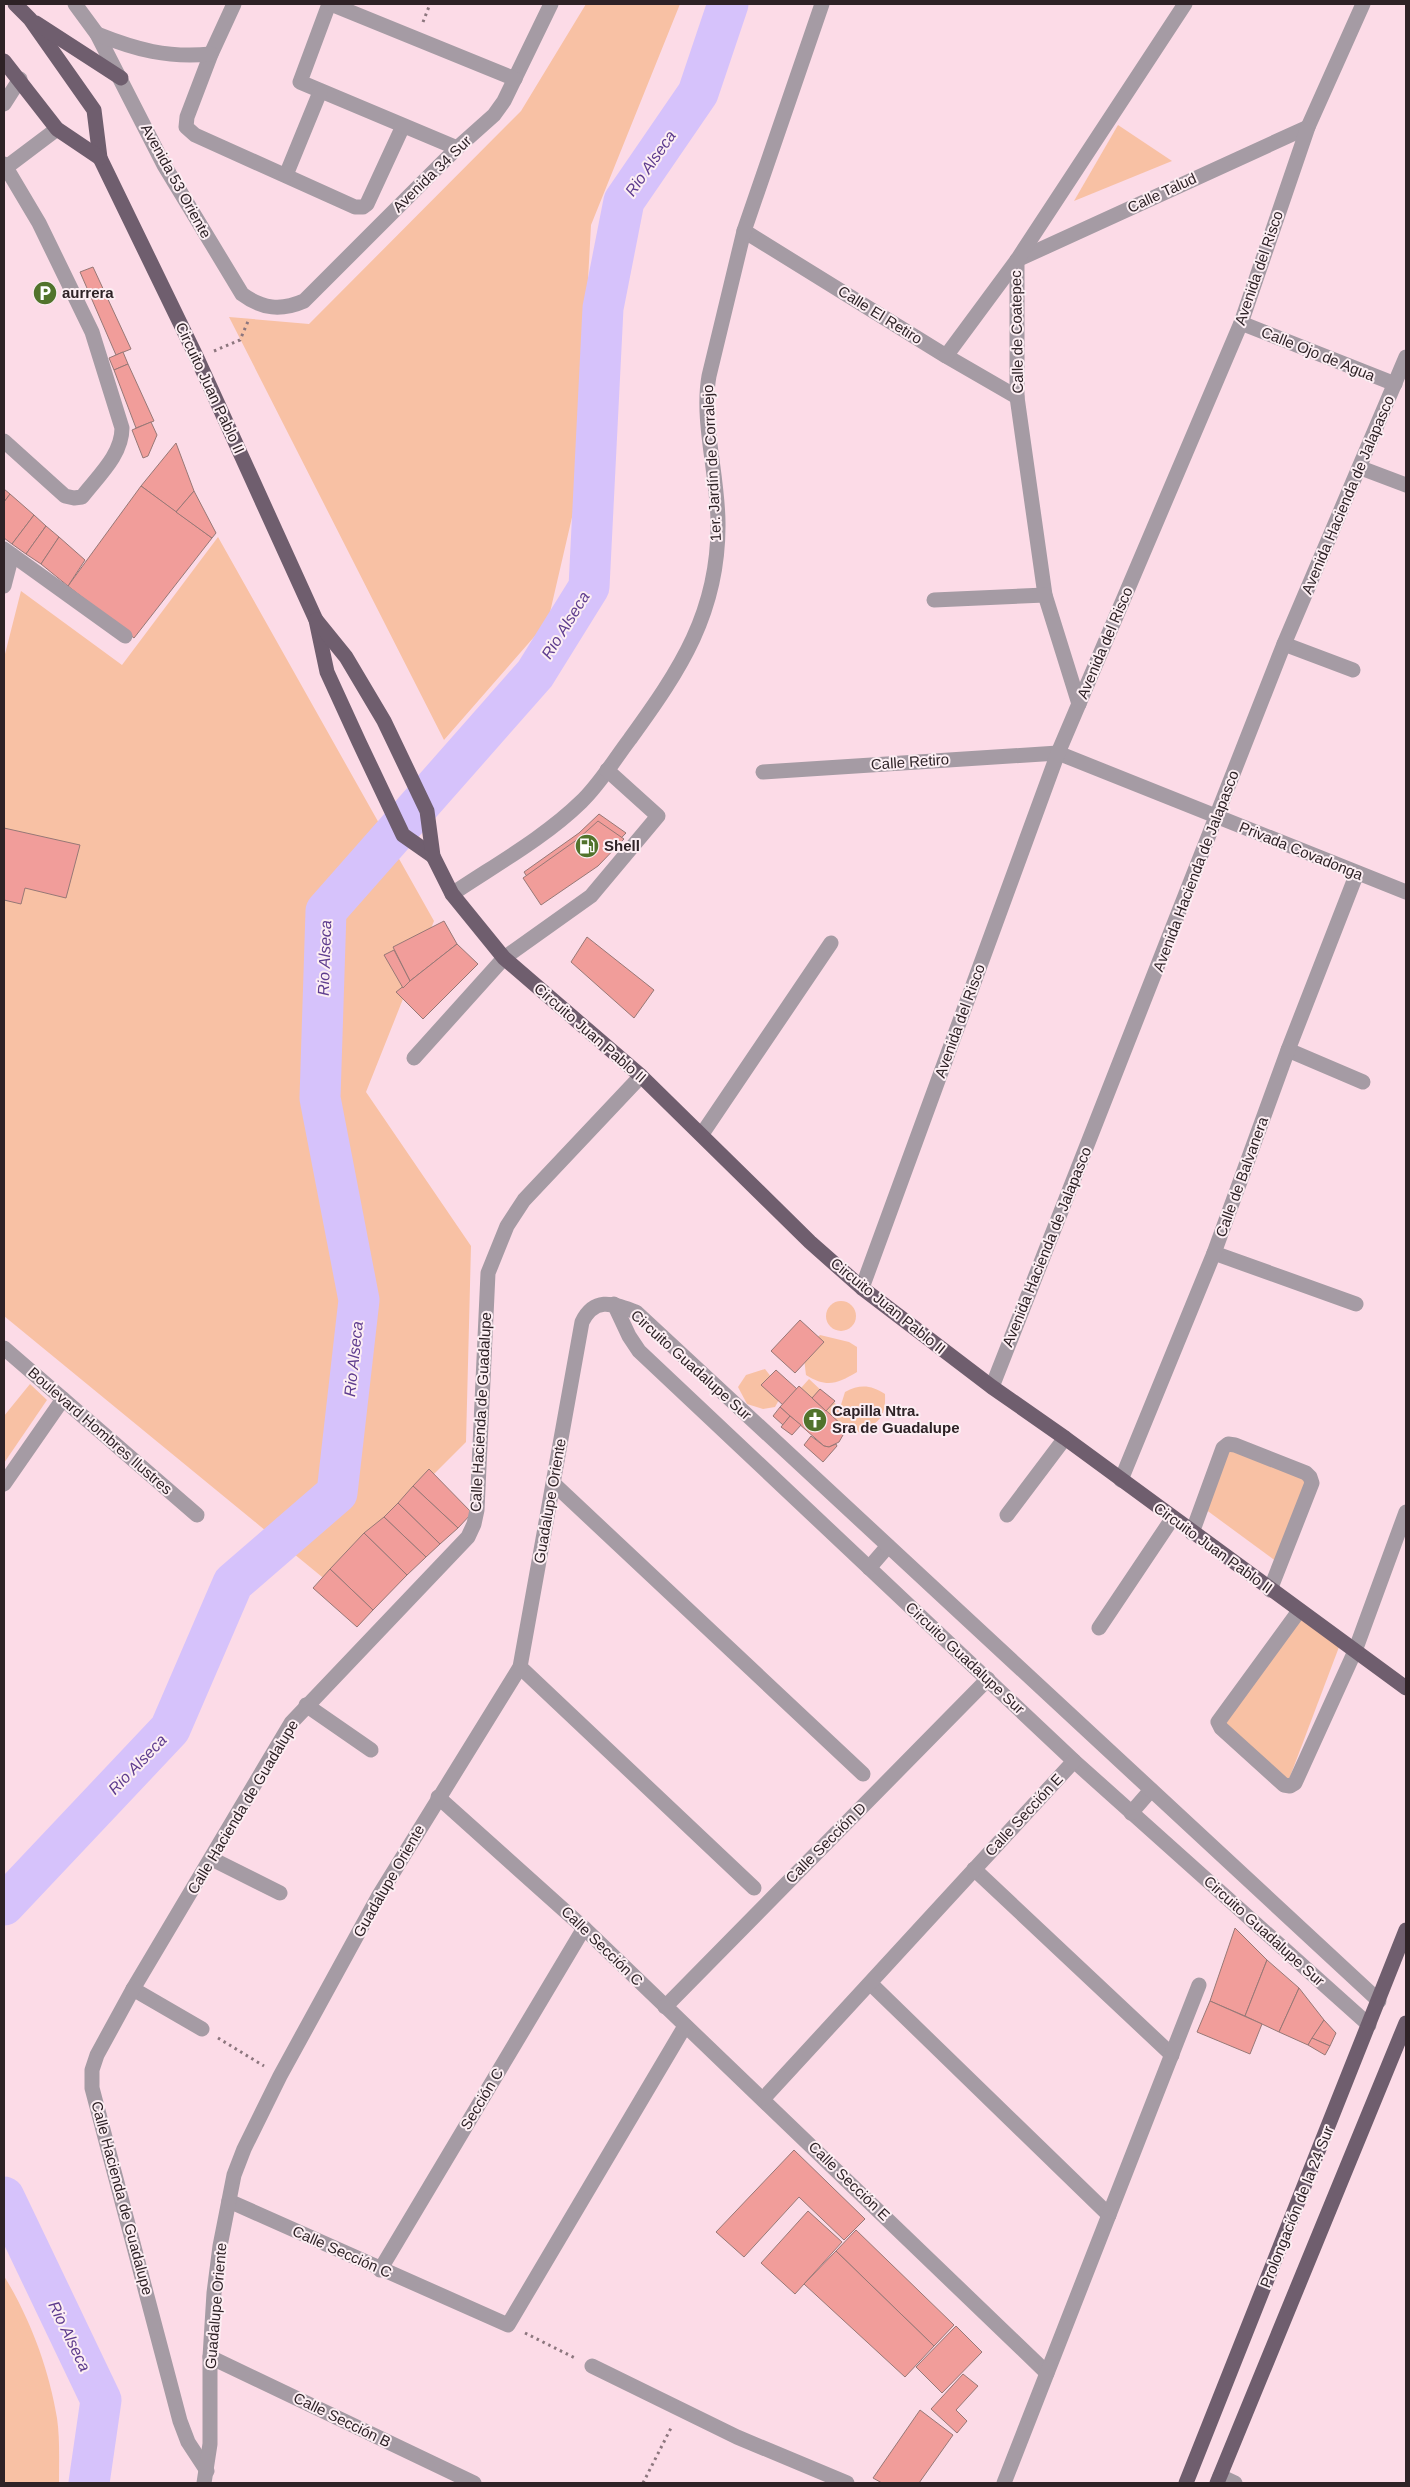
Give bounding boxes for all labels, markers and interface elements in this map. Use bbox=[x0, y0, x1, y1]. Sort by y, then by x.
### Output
street label: Avenida 53 Oriente bbox=[138, 121, 215, 241]
water label: Rio Alseca bbox=[622, 127, 679, 199]
street label: Avenida 34 Sur bbox=[389, 132, 474, 215]
street label: Calle Talud bbox=[1125, 169, 1199, 216]
street label: Avenida del Risco bbox=[1231, 208, 1286, 327]
street label: Calle de Coatepec bbox=[1007, 270, 1026, 394]
parking icon: aurrera bbox=[32, 280, 58, 306]
street label: Calle El Retiro bbox=[835, 282, 925, 347]
place label: aurrera bbox=[62, 284, 114, 301]
street label: Circuito Juan Pablo II bbox=[173, 320, 248, 456]
street label: Calle Ojo de Agua bbox=[1259, 323, 1378, 384]
street label: 1er. Jardín de Corralejo bbox=[699, 384, 724, 542]
street label: Avenida Hacienda de Jalapasco bbox=[1298, 393, 1397, 597]
street label: Avenida del Risco bbox=[1073, 584, 1136, 701]
water label: Rio Alseca bbox=[538, 589, 593, 662]
street label: Calle Retiro bbox=[870, 750, 950, 773]
street label: Avenida Hacienda de Jalapasco bbox=[1149, 768, 1242, 974]
street label: Privada Covadonga bbox=[1237, 818, 1366, 883]
fuel station icon: Shell bbox=[574, 833, 600, 859]
place label: Shell bbox=[604, 837, 640, 854]
water label: Rio Alseca bbox=[315, 920, 334, 996]
street label: Avenida del Risco bbox=[931, 962, 988, 1080]
street label: Circuito Juan Pablo II bbox=[531, 979, 650, 1086]
street label: Calle de Balvanera bbox=[1212, 1114, 1271, 1239]
street label: Avenida Hacienda de Jalapasco bbox=[999, 1144, 1095, 1349]
street label: Circuito Juan Pablo II bbox=[828, 1254, 949, 1357]
street label: Circuito Guadalupe Sur bbox=[628, 1306, 755, 1423]
street label: Calle Hacienda de Guadalupe bbox=[467, 1312, 494, 1512]
water label: Rio Alseca bbox=[341, 1320, 366, 1398]
street label: Boulevard Hombres Ilustres bbox=[25, 1363, 176, 1498]
place label: Capilla Ntra. Sra de Guadalupe bbox=[832, 1402, 960, 1436]
church icon: Capilla Ntra. Sra de Guadalupe bbox=[802, 1407, 828, 1433]
street label: Guadalupe Oriente bbox=[530, 1437, 569, 1565]
street label: Circuito Juan Pablo II bbox=[1151, 1499, 1276, 1596]
street label: Circuito Guadalupe Sur bbox=[903, 1598, 1028, 1717]
street label: Calle Hacienda de Guadalupe bbox=[184, 1717, 301, 1897]
water label: Rio Alseca bbox=[105, 1731, 170, 1798]
street label: Calle Sección E bbox=[981, 1770, 1066, 1859]
street label: Calle Sección D bbox=[782, 1799, 870, 1886]
street label: Guadalupe Oriente bbox=[350, 1822, 428, 1940]
street label: Circuito Guadalupe Sur bbox=[1201, 1872, 1328, 1989]
street label: Calle Sección C bbox=[558, 1902, 647, 1989]
street label: Sección C bbox=[457, 2065, 507, 2132]
street label: Calle Hacienda de Guadalupe bbox=[88, 2099, 157, 2297]
street label: Prolongación de la 24 Sur bbox=[1256, 2124, 1337, 2290]
street label: Calle Sección E bbox=[805, 2138, 893, 2224]
street label: Calle Sección C bbox=[290, 2222, 395, 2281]
street label: Guadalupe Oriente bbox=[202, 2242, 229, 2370]
water label: Rio Alseca bbox=[45, 2298, 94, 2374]
street label: Calle Sección B bbox=[291, 2389, 394, 2450]

